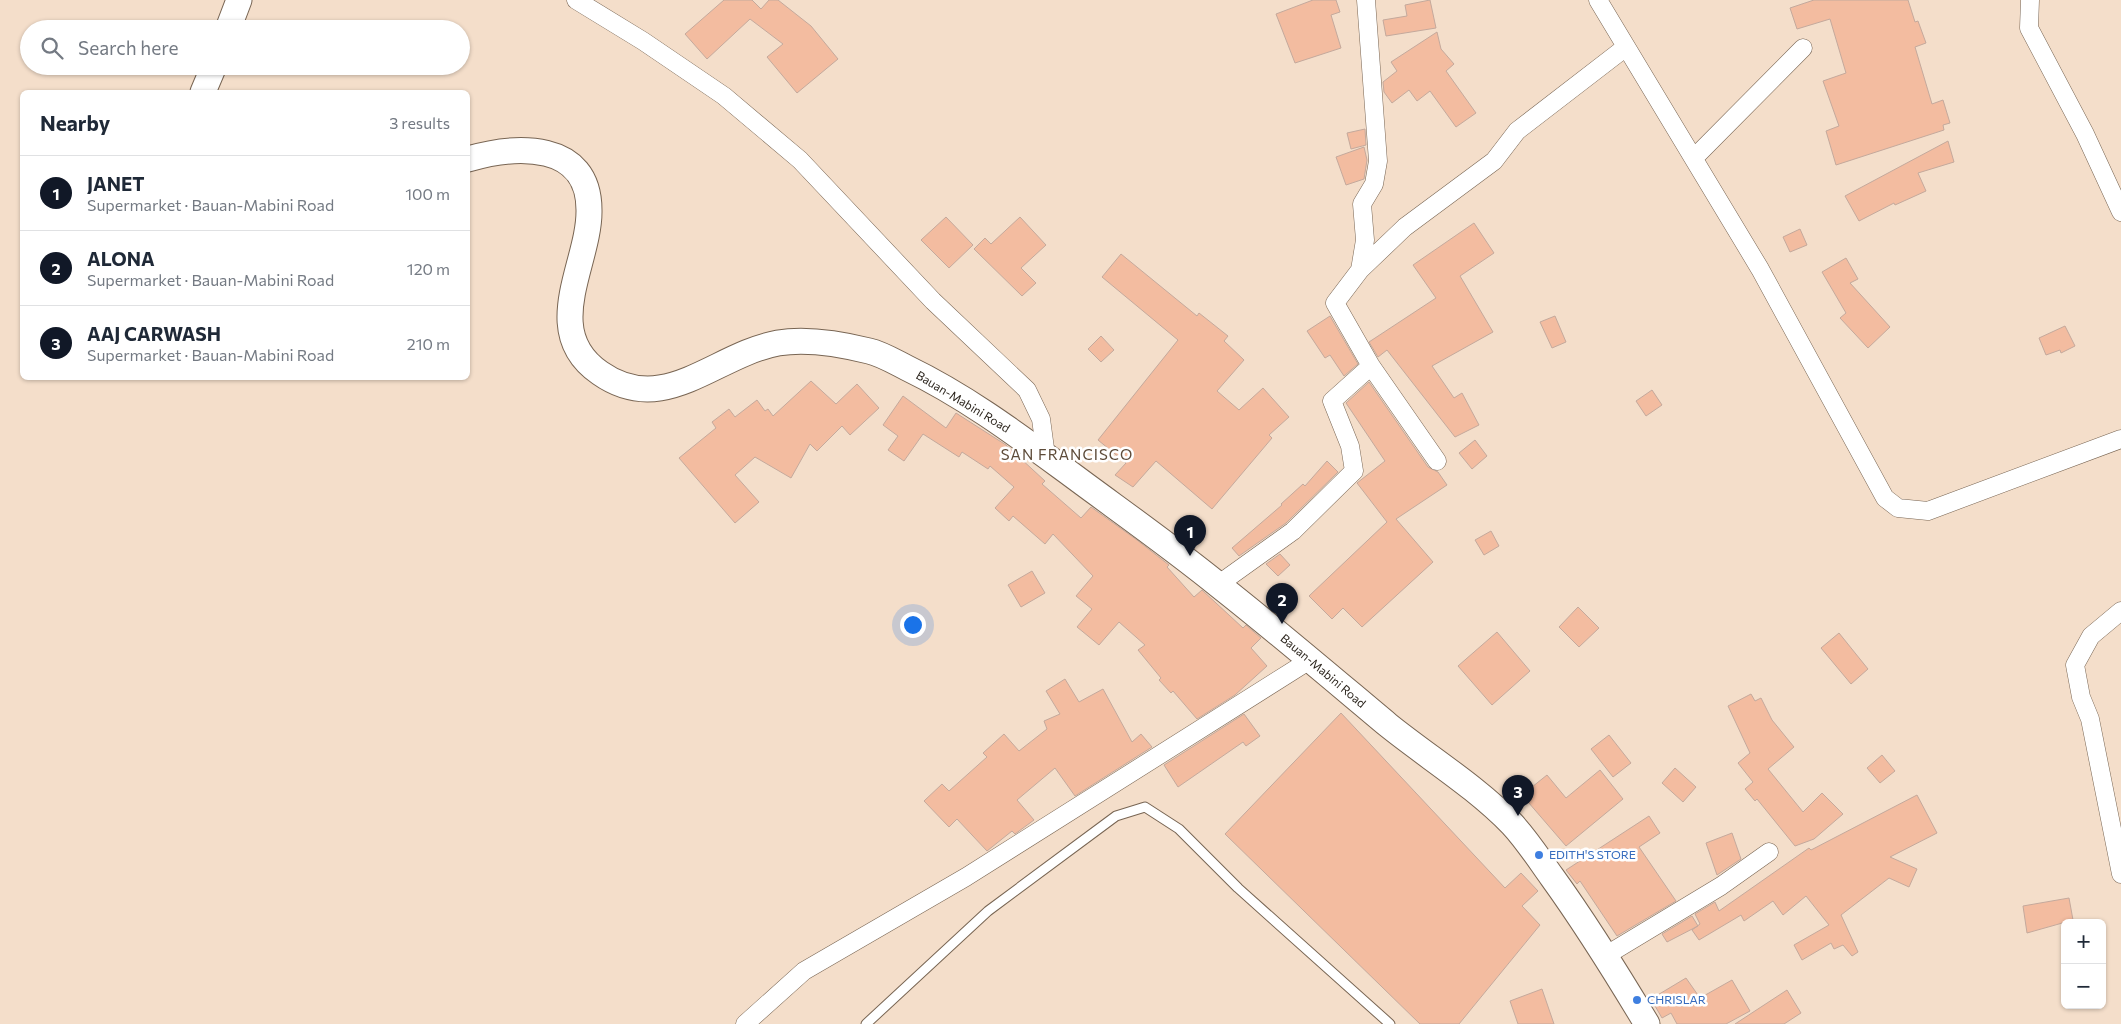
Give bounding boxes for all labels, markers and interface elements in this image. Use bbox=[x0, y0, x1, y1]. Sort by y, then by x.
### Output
search box bbox=[20, 20, 470, 75]
icon: search bbox=[38, 34, 66, 62]
text: Search here bbox=[78, 36, 178, 59]
text: Nearby bbox=[40, 110, 110, 135]
text: 3 results bbox=[389, 113, 450, 132]
text: JANET bbox=[87, 172, 145, 195]
text: 1 bbox=[52, 184, 60, 203]
text: 100 m bbox=[405, 184, 450, 203]
text: Supermarket · Bauan-Mabini Road bbox=[87, 195, 334, 214]
text: ALONA bbox=[87, 247, 155, 270]
text: 2 bbox=[51, 259, 61, 278]
text: 120 m bbox=[407, 259, 450, 278]
text: Supermarket · Bauan-Mabini Road bbox=[87, 270, 334, 289]
text: AAJ CARWASH bbox=[87, 322, 221, 345]
text: 3 bbox=[51, 334, 61, 353]
text: 210 m bbox=[407, 334, 450, 353]
text: Supermarket · Bauan-Mabini Road bbox=[87, 345, 334, 364]
street label: Bauan-Mabini Road bbox=[914, 368, 1013, 435]
district label: SAN FRANCISCO bbox=[1001, 445, 1133, 463]
pin: 1 bbox=[1174, 515, 1206, 556]
pin: 2 bbox=[1266, 583, 1298, 624]
your location bbox=[900, 612, 926, 638]
street label: Bauan-Mabini Road bbox=[1278, 630, 1369, 710]
pin: 3 bbox=[1502, 775, 1534, 816]
place label: EDITH'S STORE bbox=[1549, 847, 1636, 861]
marker: EDITH'S STORE bbox=[1533, 849, 1545, 861]
map controls bbox=[2061, 919, 2106, 1009]
button: + bbox=[2061, 919, 2106, 964]
button: − bbox=[2061, 964, 2106, 1009]
place label: CHRISLAR bbox=[1647, 992, 1706, 1006]
marker: CHRISLAR bbox=[1631, 994, 1643, 1006]

